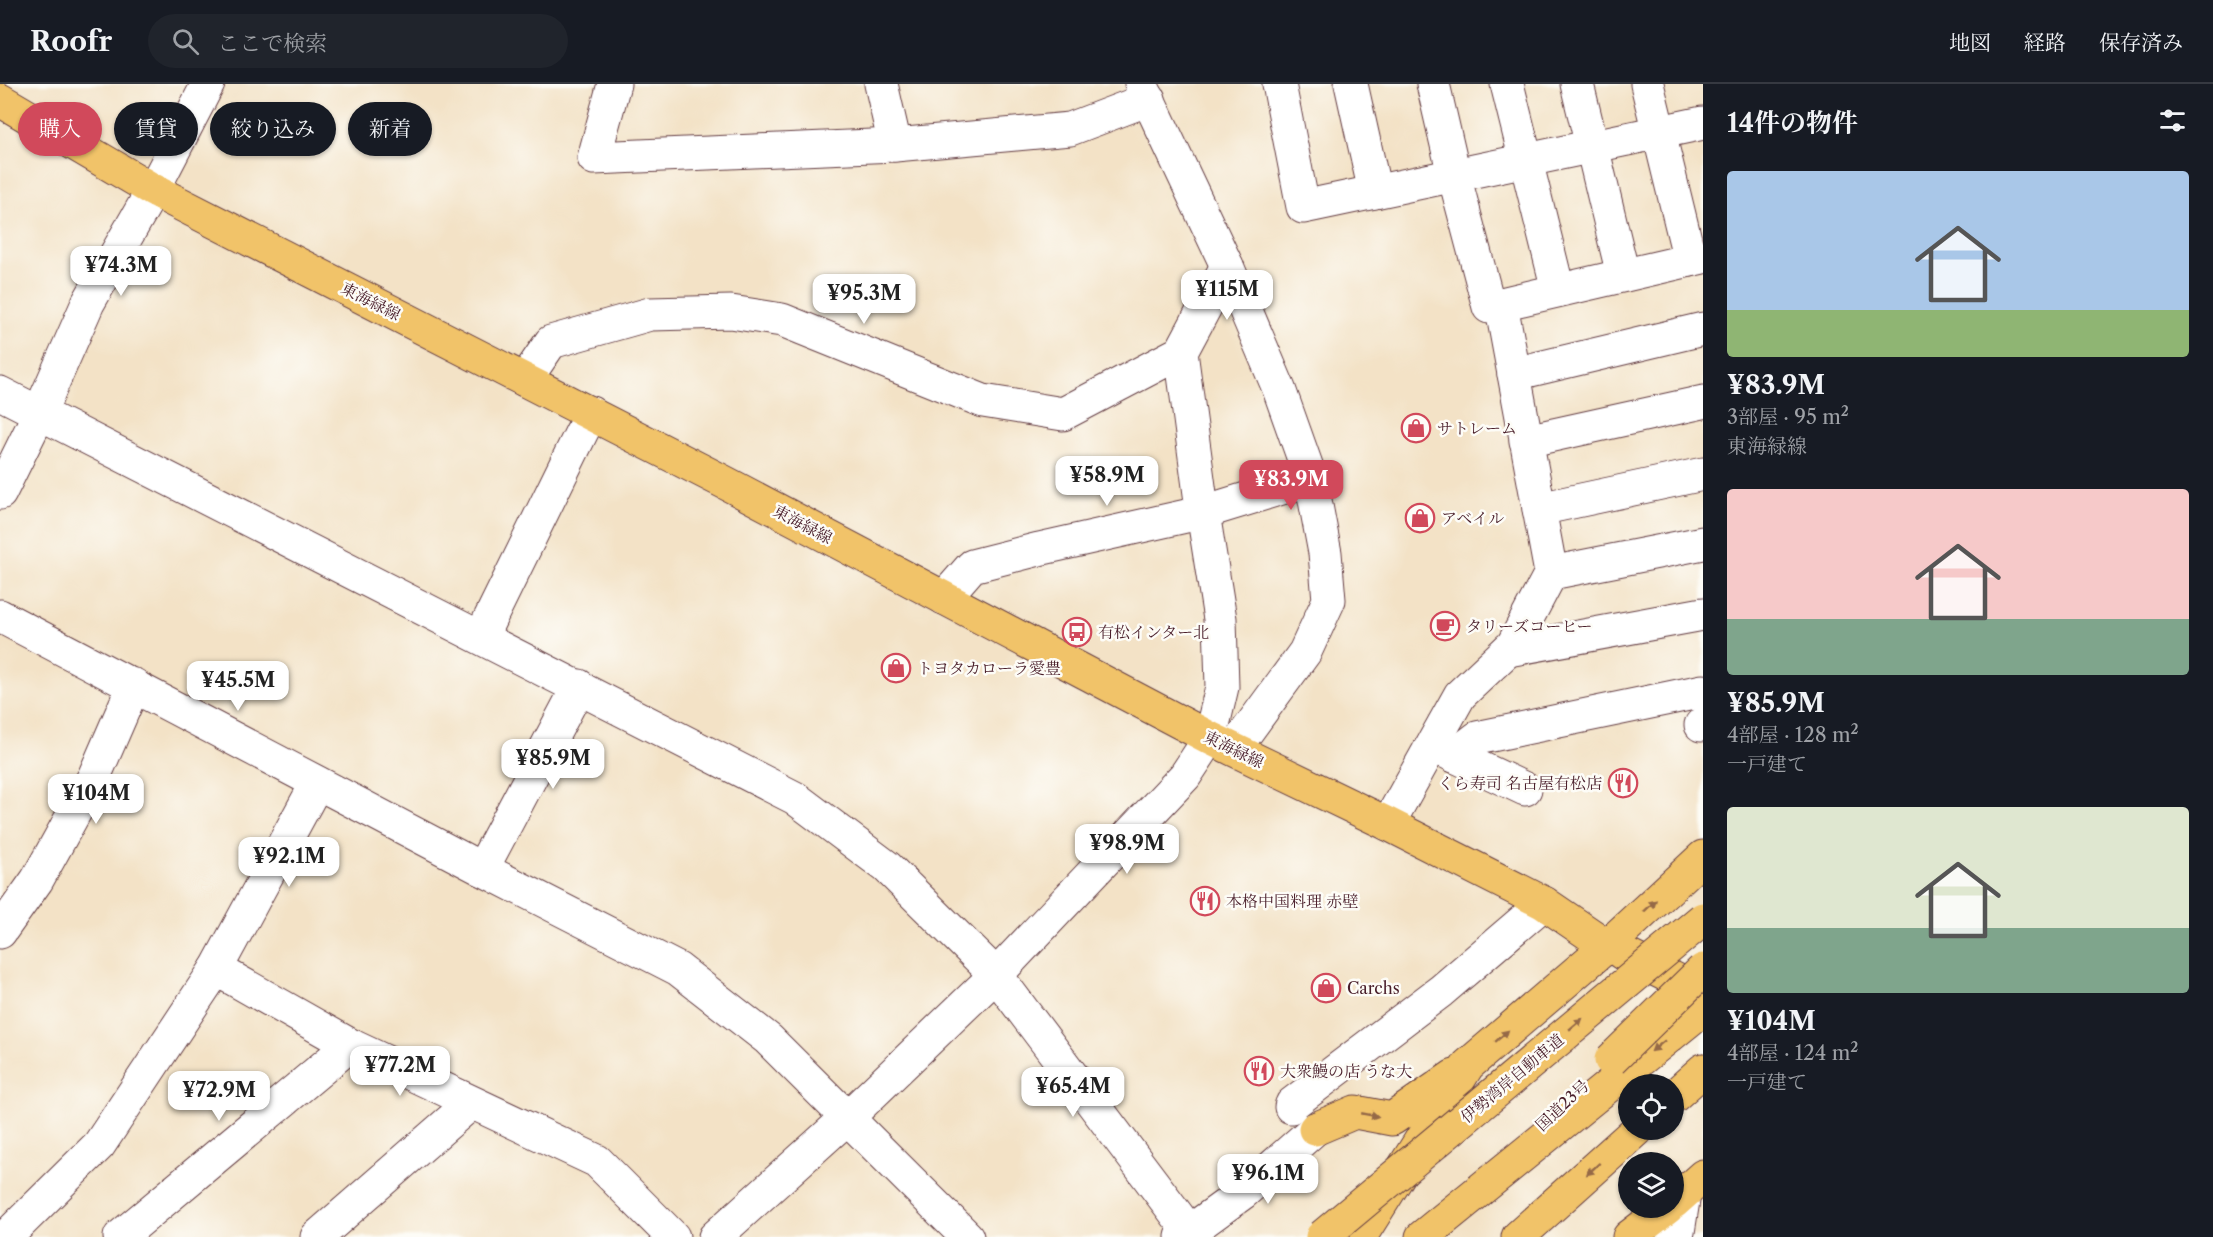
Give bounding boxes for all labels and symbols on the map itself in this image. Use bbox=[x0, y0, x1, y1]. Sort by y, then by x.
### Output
pin: ¥74.3M bbox=[72, 246, 170, 297]
pin: ¥115M bbox=[1185, 270, 1269, 321]
pin: ¥95.3M bbox=[815, 274, 913, 325]
street label: 東海緑線 bbox=[338, 278, 404, 324]
shop icon: サトレーム bbox=[1400, 412, 1432, 444]
place label: サトレーム bbox=[1437, 418, 1517, 438]
pin: ¥58.9M bbox=[1058, 456, 1156, 507]
pin: ¥83.9M bbox=[1242, 460, 1340, 511]
street label: 東海緑線 bbox=[770, 500, 836, 548]
shop icon: アベイル bbox=[1404, 502, 1436, 534]
place label: アベイル bbox=[1441, 508, 1504, 528]
cafe icon: タリーズコーヒー bbox=[1429, 610, 1461, 642]
bus stop icon: 有松インター北 bbox=[1061, 616, 1093, 648]
place label: タリーズコーヒー bbox=[1466, 616, 1593, 636]
place label: 有松インター北 bbox=[1098, 622, 1209, 642]
shop icon: トヨタカローラ愛豊 bbox=[880, 652, 912, 684]
place label: トヨタカローラ愛豊 bbox=[917, 658, 1061, 678]
pin: ¥45.5M bbox=[189, 661, 287, 712]
street label: 東海緑線 bbox=[1201, 726, 1267, 772]
pin: ¥85.9M bbox=[504, 739, 602, 790]
restaurant icon: くら寿司 名古屋有松店 bbox=[1607, 767, 1639, 799]
place label: くら寿司 名古屋有松店 bbox=[1438, 773, 1602, 793]
pin: ¥104M bbox=[54, 774, 138, 825]
pin: ¥98.9M bbox=[1078, 824, 1176, 875]
pin: ¥92.1M bbox=[240, 837, 338, 888]
restaurant icon: 本格中国料理 赤壁 bbox=[1189, 885, 1221, 917]
place label: 本格中国料理 赤壁 bbox=[1226, 891, 1358, 911]
one-way arrow bbox=[1642, 900, 1657, 913]
shop icon: Carchs bbox=[1310, 972, 1342, 1004]
place label: Carchs bbox=[1347, 978, 1400, 998]
one-way arrow bbox=[1568, 1018, 1583, 1031]
street label: 伊勢湾岸自動車道 bbox=[1457, 1029, 1567, 1127]
one-way arrow bbox=[1494, 1030, 1509, 1043]
one-way arrow bbox=[1650, 1039, 1665, 1051]
pin: ¥77.2M bbox=[351, 1046, 449, 1097]
restaurant icon: 大衆鰻の店 うな大 bbox=[1243, 1055, 1275, 1087]
place label: 大衆鰻の店 うな大 bbox=[1280, 1061, 1412, 1081]
pin: ¥65.4M bbox=[1024, 1067, 1122, 1118]
pin: ¥72.9M bbox=[170, 1071, 268, 1122]
street label: 国道23号 bbox=[1531, 1075, 1593, 1135]
one-way arrow bbox=[1360, 1111, 1379, 1120]
pin: ¥96.1M bbox=[1219, 1154, 1317, 1205]
one-way arrow bbox=[1586, 1162, 1601, 1176]

